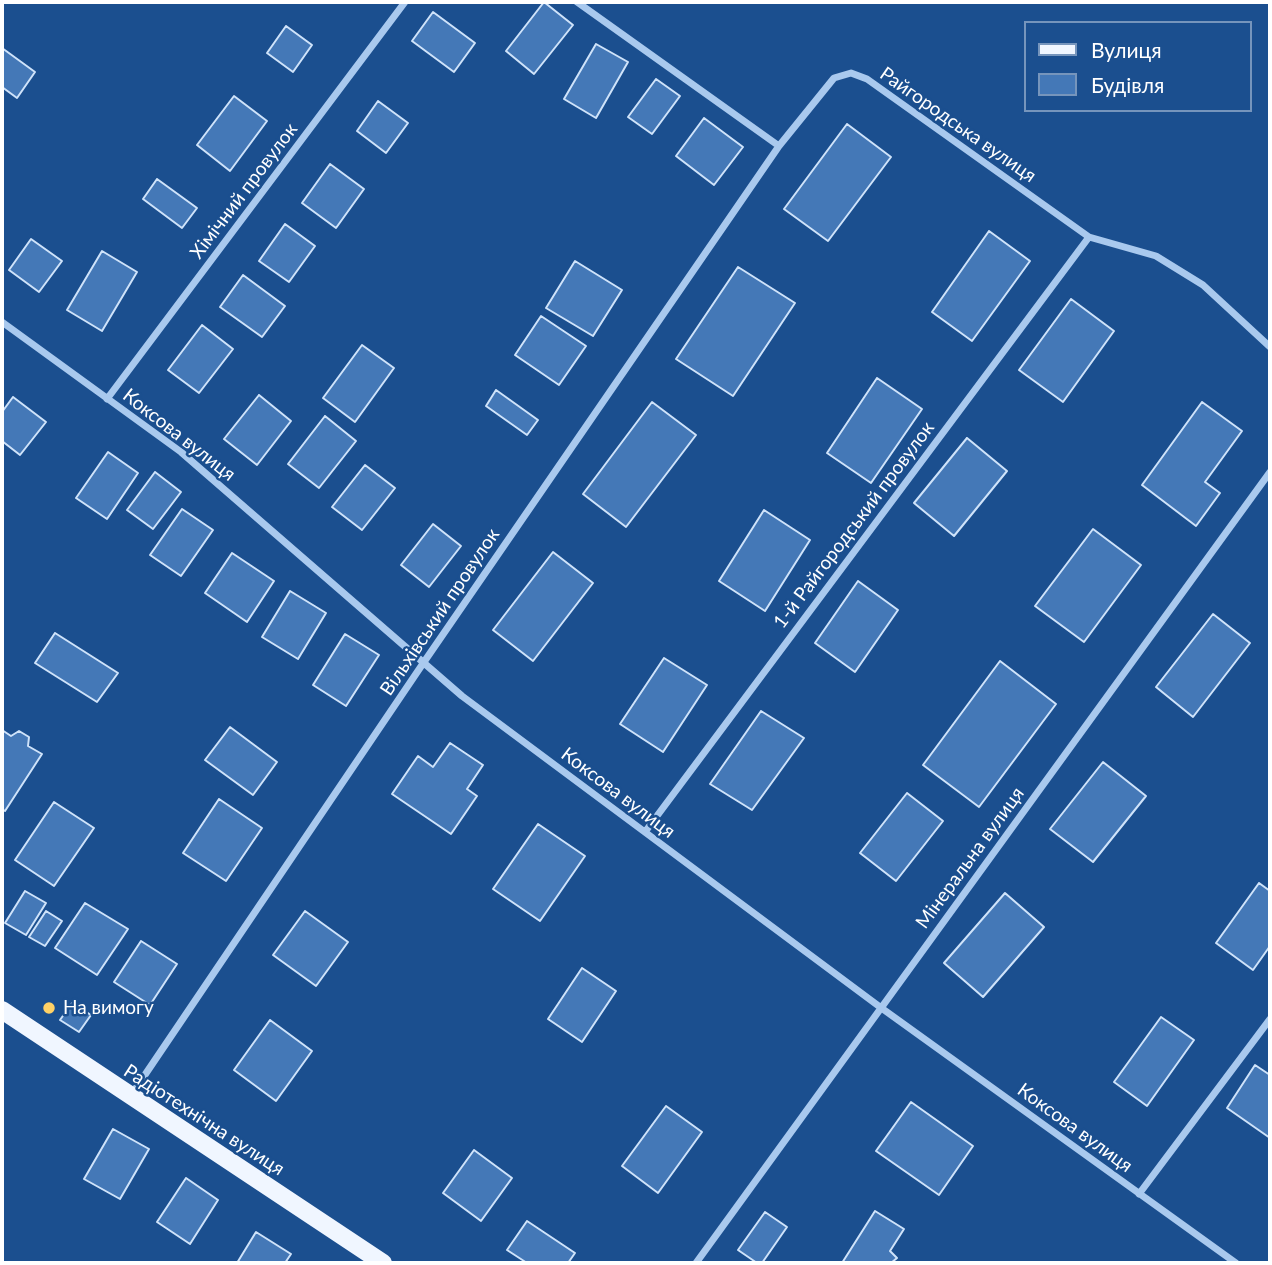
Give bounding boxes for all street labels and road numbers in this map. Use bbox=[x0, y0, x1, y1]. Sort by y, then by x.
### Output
street label: Райгородська вулиця bbox=[875, 62, 1041, 188]
street label: Хімічний провулок bbox=[186, 119, 302, 263]
street label: Коксова вулиця bbox=[118, 384, 240, 486]
street label: 1-й Райгородський провулок bbox=[769, 417, 939, 633]
street label: Вільхівський провулок bbox=[376, 524, 504, 700]
street label: Коксова вулиця bbox=[557, 743, 679, 843]
street label: Мінеральна вулиця bbox=[911, 783, 1029, 933]
street label: Радіотехнічна вулиця bbox=[119, 1060, 289, 1180]
street label: Коксова вулиця bbox=[1013, 1079, 1137, 1177]

